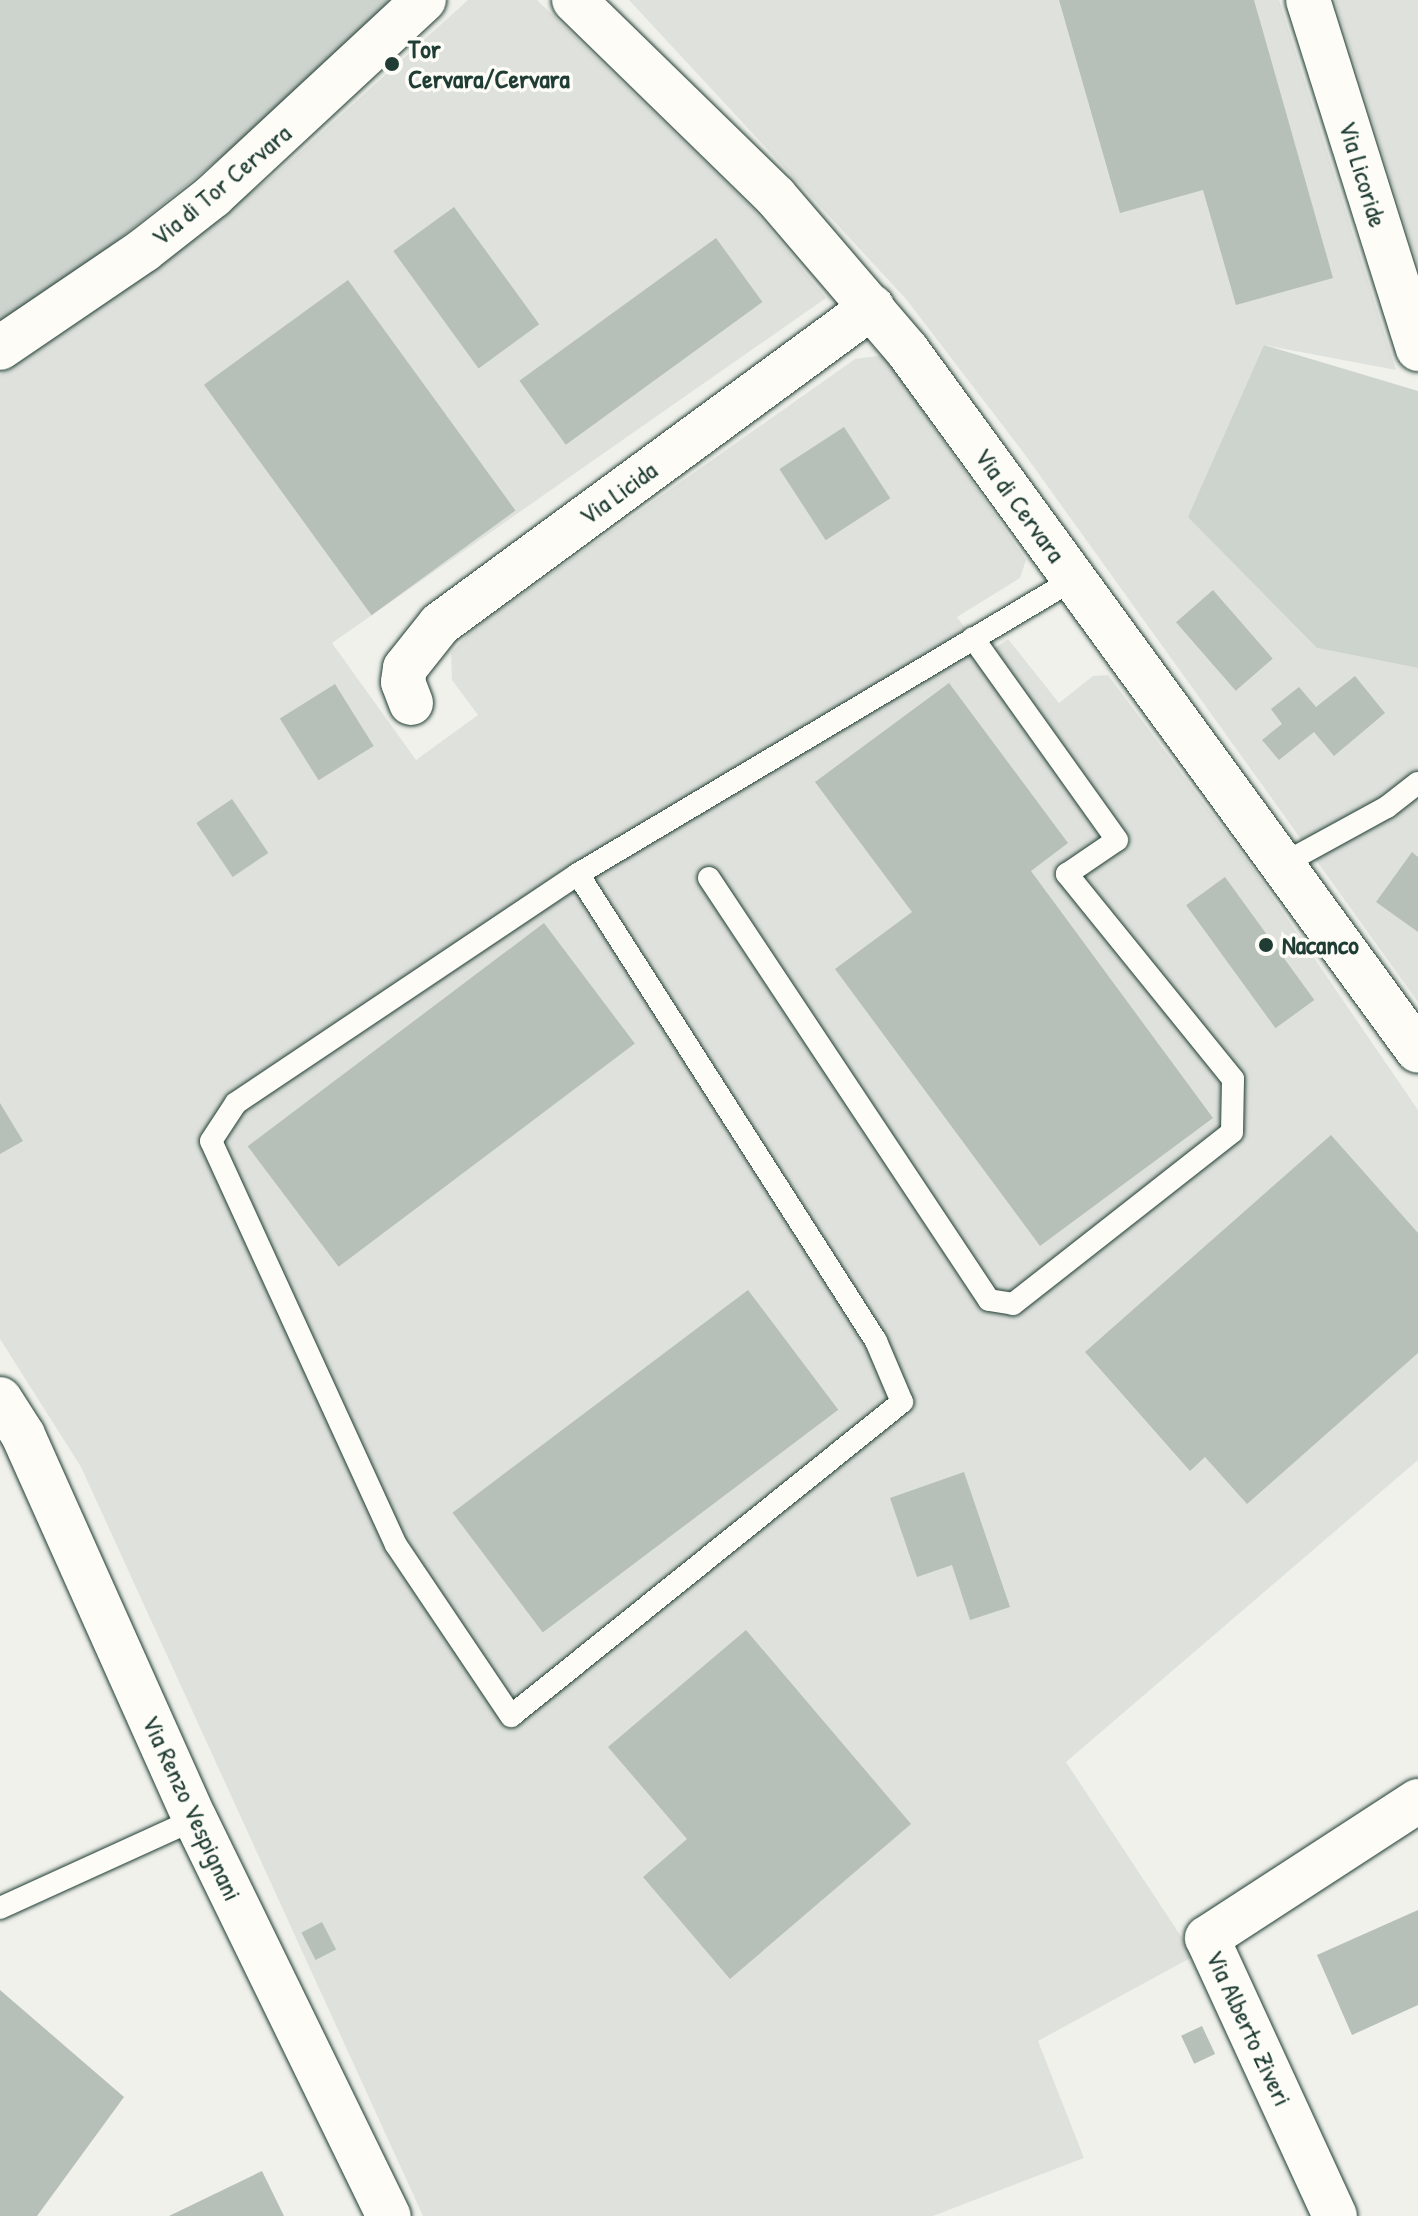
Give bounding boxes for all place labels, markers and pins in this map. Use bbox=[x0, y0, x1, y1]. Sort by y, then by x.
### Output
place label: Tor Cervara/Cervara bbox=[408, 33, 570, 94]
marker: Tor Cervara/Cervara bbox=[383, 55, 401, 73]
place label: Nacanco bbox=[1282, 929, 1359, 961]
marker: Nacanco bbox=[1257, 936, 1275, 954]

